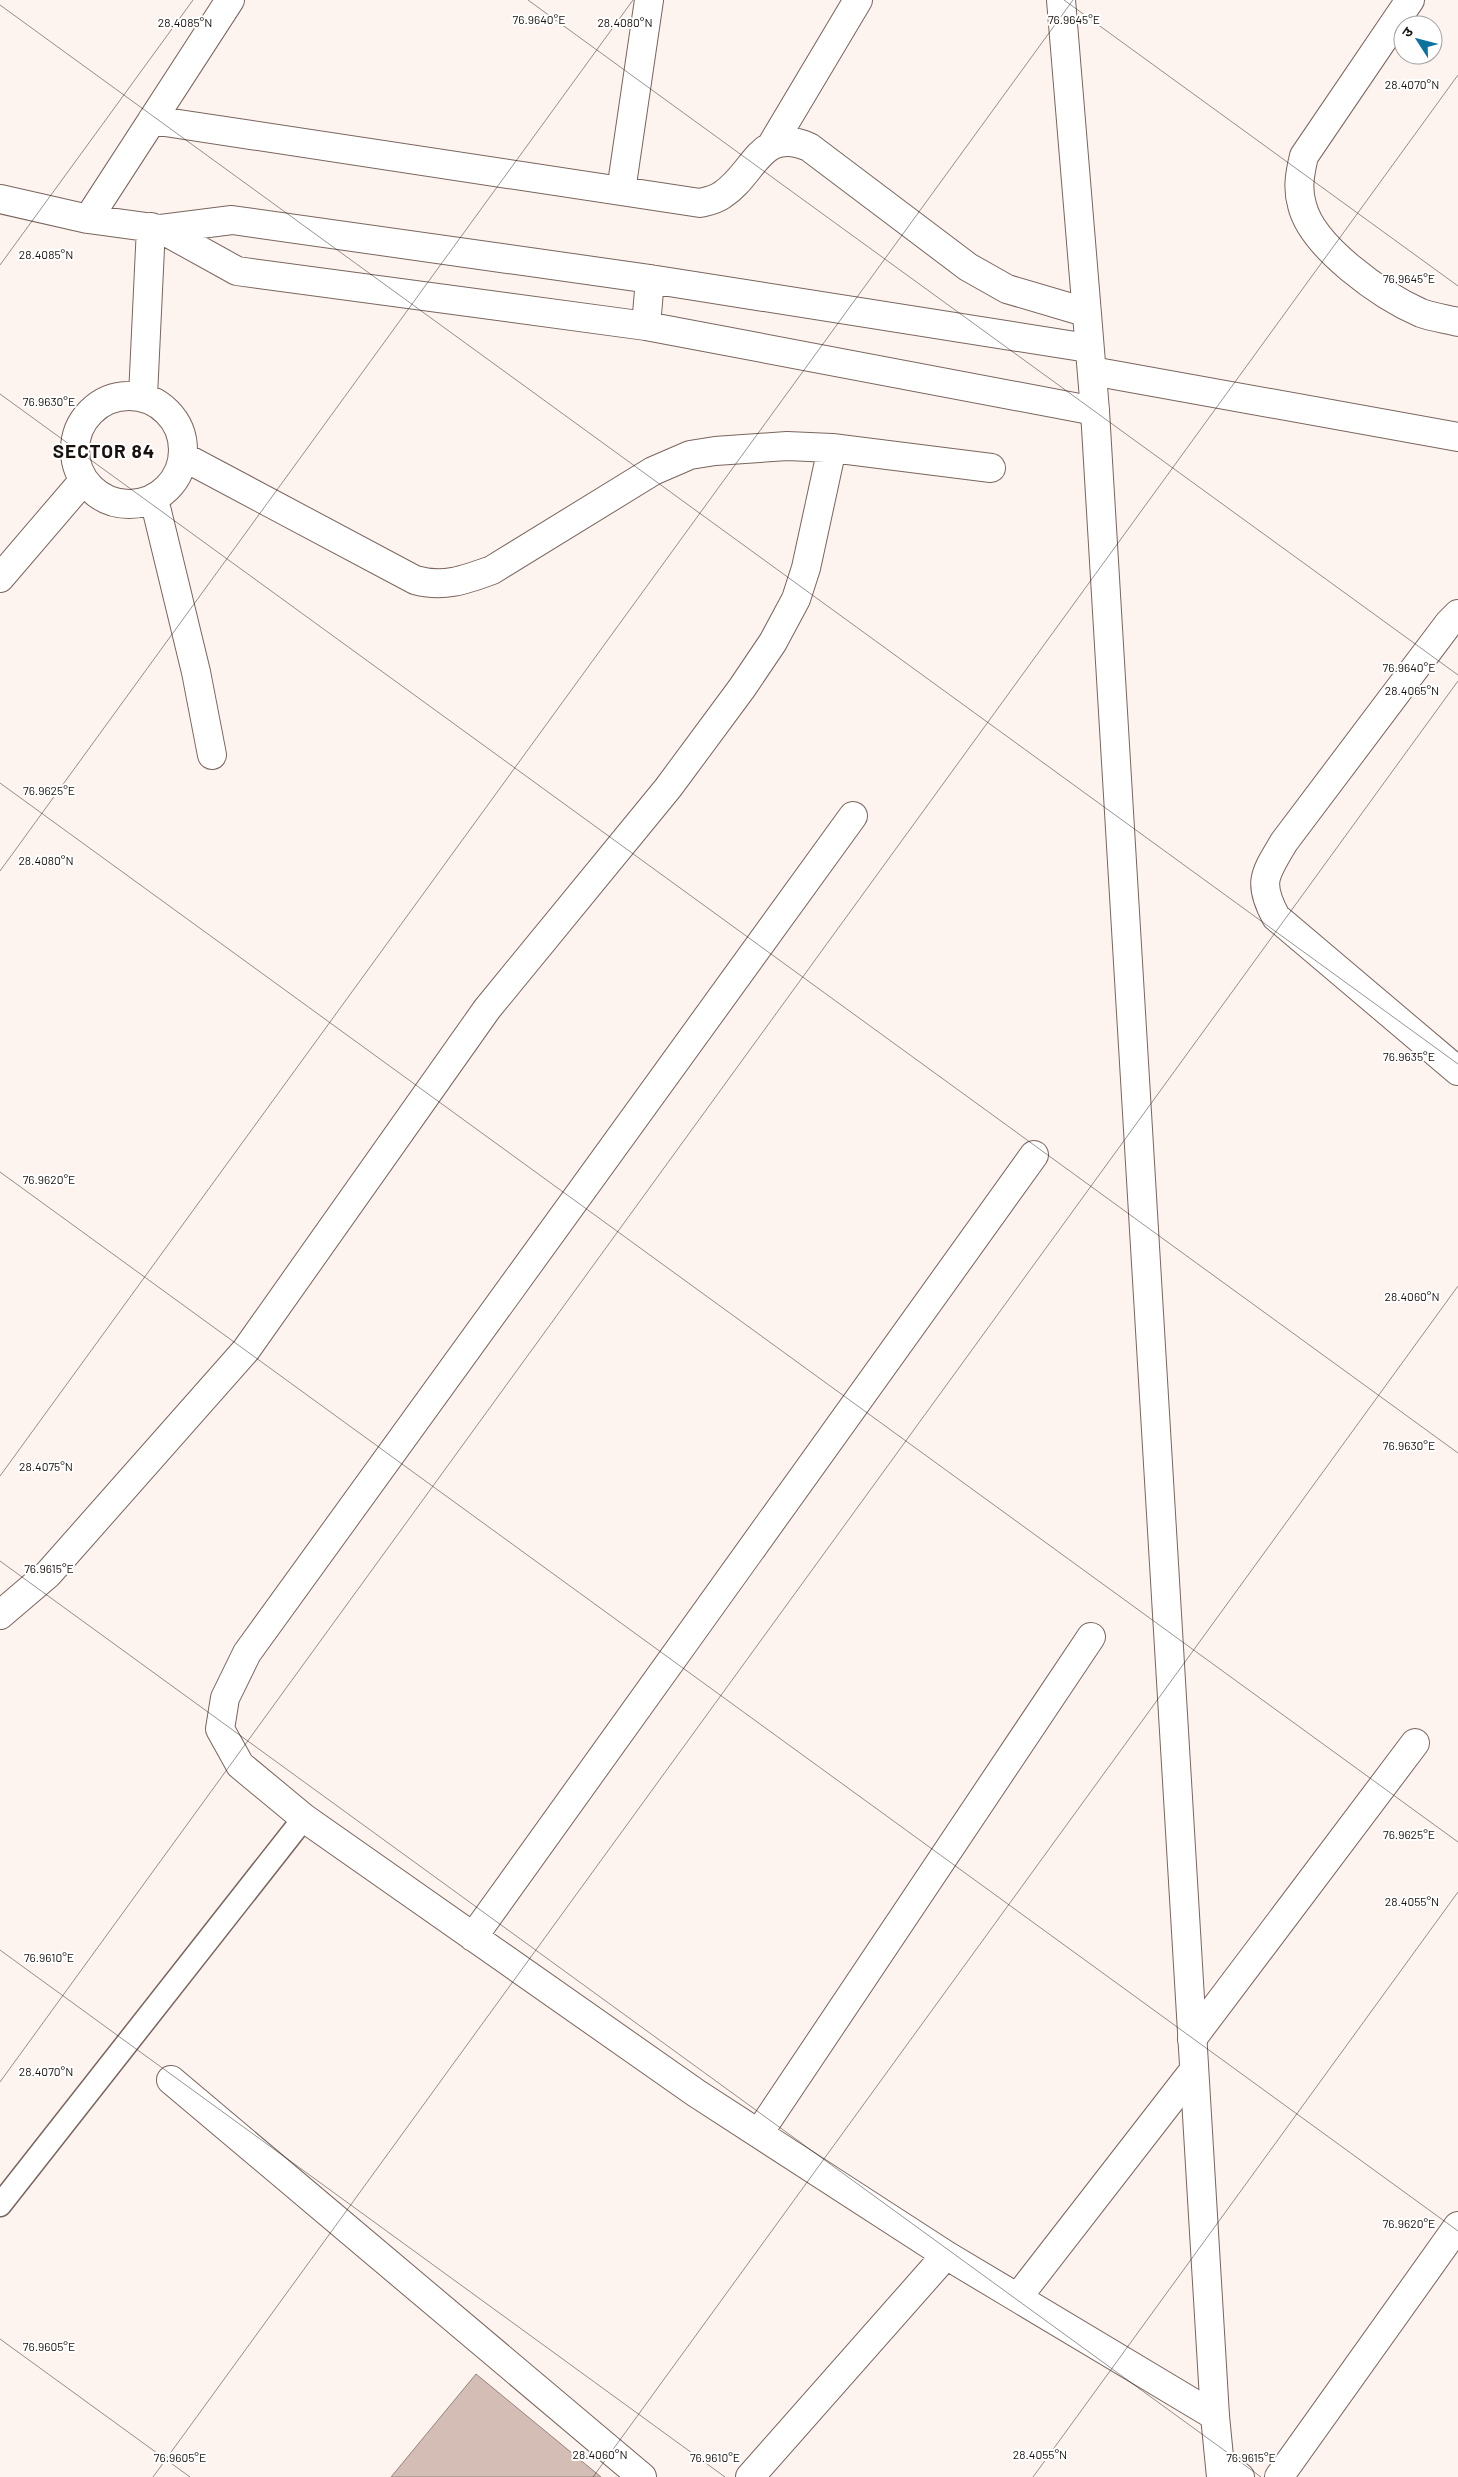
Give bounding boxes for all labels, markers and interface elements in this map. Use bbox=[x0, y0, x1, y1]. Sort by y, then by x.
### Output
text: 76.9640°E bbox=[513, 12, 565, 26]
text: 76.9645°E bbox=[1048, 12, 1100, 26]
text: 28.4085°N bbox=[158, 15, 212, 29]
text: 28.4080°N bbox=[597, 15, 653, 29]
north arrow bbox=[1393, 15, 1443, 65]
text: उ bbox=[1398, 23, 1417, 40]
text: 28.4070°N bbox=[1385, 77, 1439, 91]
text: 28.4085°N bbox=[19, 247, 73, 261]
text: 76.9645°E bbox=[1383, 271, 1435, 285]
text: 76.9630°E bbox=[23, 394, 75, 408]
district label: SECTOR 84 bbox=[53, 439, 155, 462]
text: 76.9640°E bbox=[1383, 660, 1435, 674]
text: 28.4065°N bbox=[1385, 683, 1439, 697]
text: 76.9625°E bbox=[23, 783, 75, 797]
text: 28.4080°N bbox=[18, 853, 74, 867]
text: 76.9635°E bbox=[1383, 1049, 1435, 1063]
text: 76.9620°E bbox=[23, 1172, 75, 1186]
text: 28.4060°N bbox=[1384, 1289, 1440, 1303]
text: 76.9630°E bbox=[1383, 1438, 1435, 1452]
text: 28.4075°N bbox=[19, 1459, 73, 1473]
text: 76.9615°E bbox=[24, 1561, 74, 1575]
text: 76.9625°E bbox=[1383, 1827, 1435, 1841]
text: 28.4055°N bbox=[1385, 1894, 1439, 1908]
text: 76.9610°E bbox=[24, 1950, 74, 1964]
text: 28.4070°N bbox=[19, 2064, 73, 2078]
text: 76.9620°E bbox=[1383, 2216, 1435, 2230]
text: 76.9605°E bbox=[23, 2339, 75, 2353]
text: 28.4060°N bbox=[572, 2447, 628, 2461]
text: 28.4055°N bbox=[1013, 2447, 1067, 2461]
text: 76.9605°E bbox=[154, 2450, 206, 2464]
text: 76.9610°E bbox=[690, 2450, 740, 2464]
text: 76.9615°E bbox=[1226, 2450, 1276, 2464]

